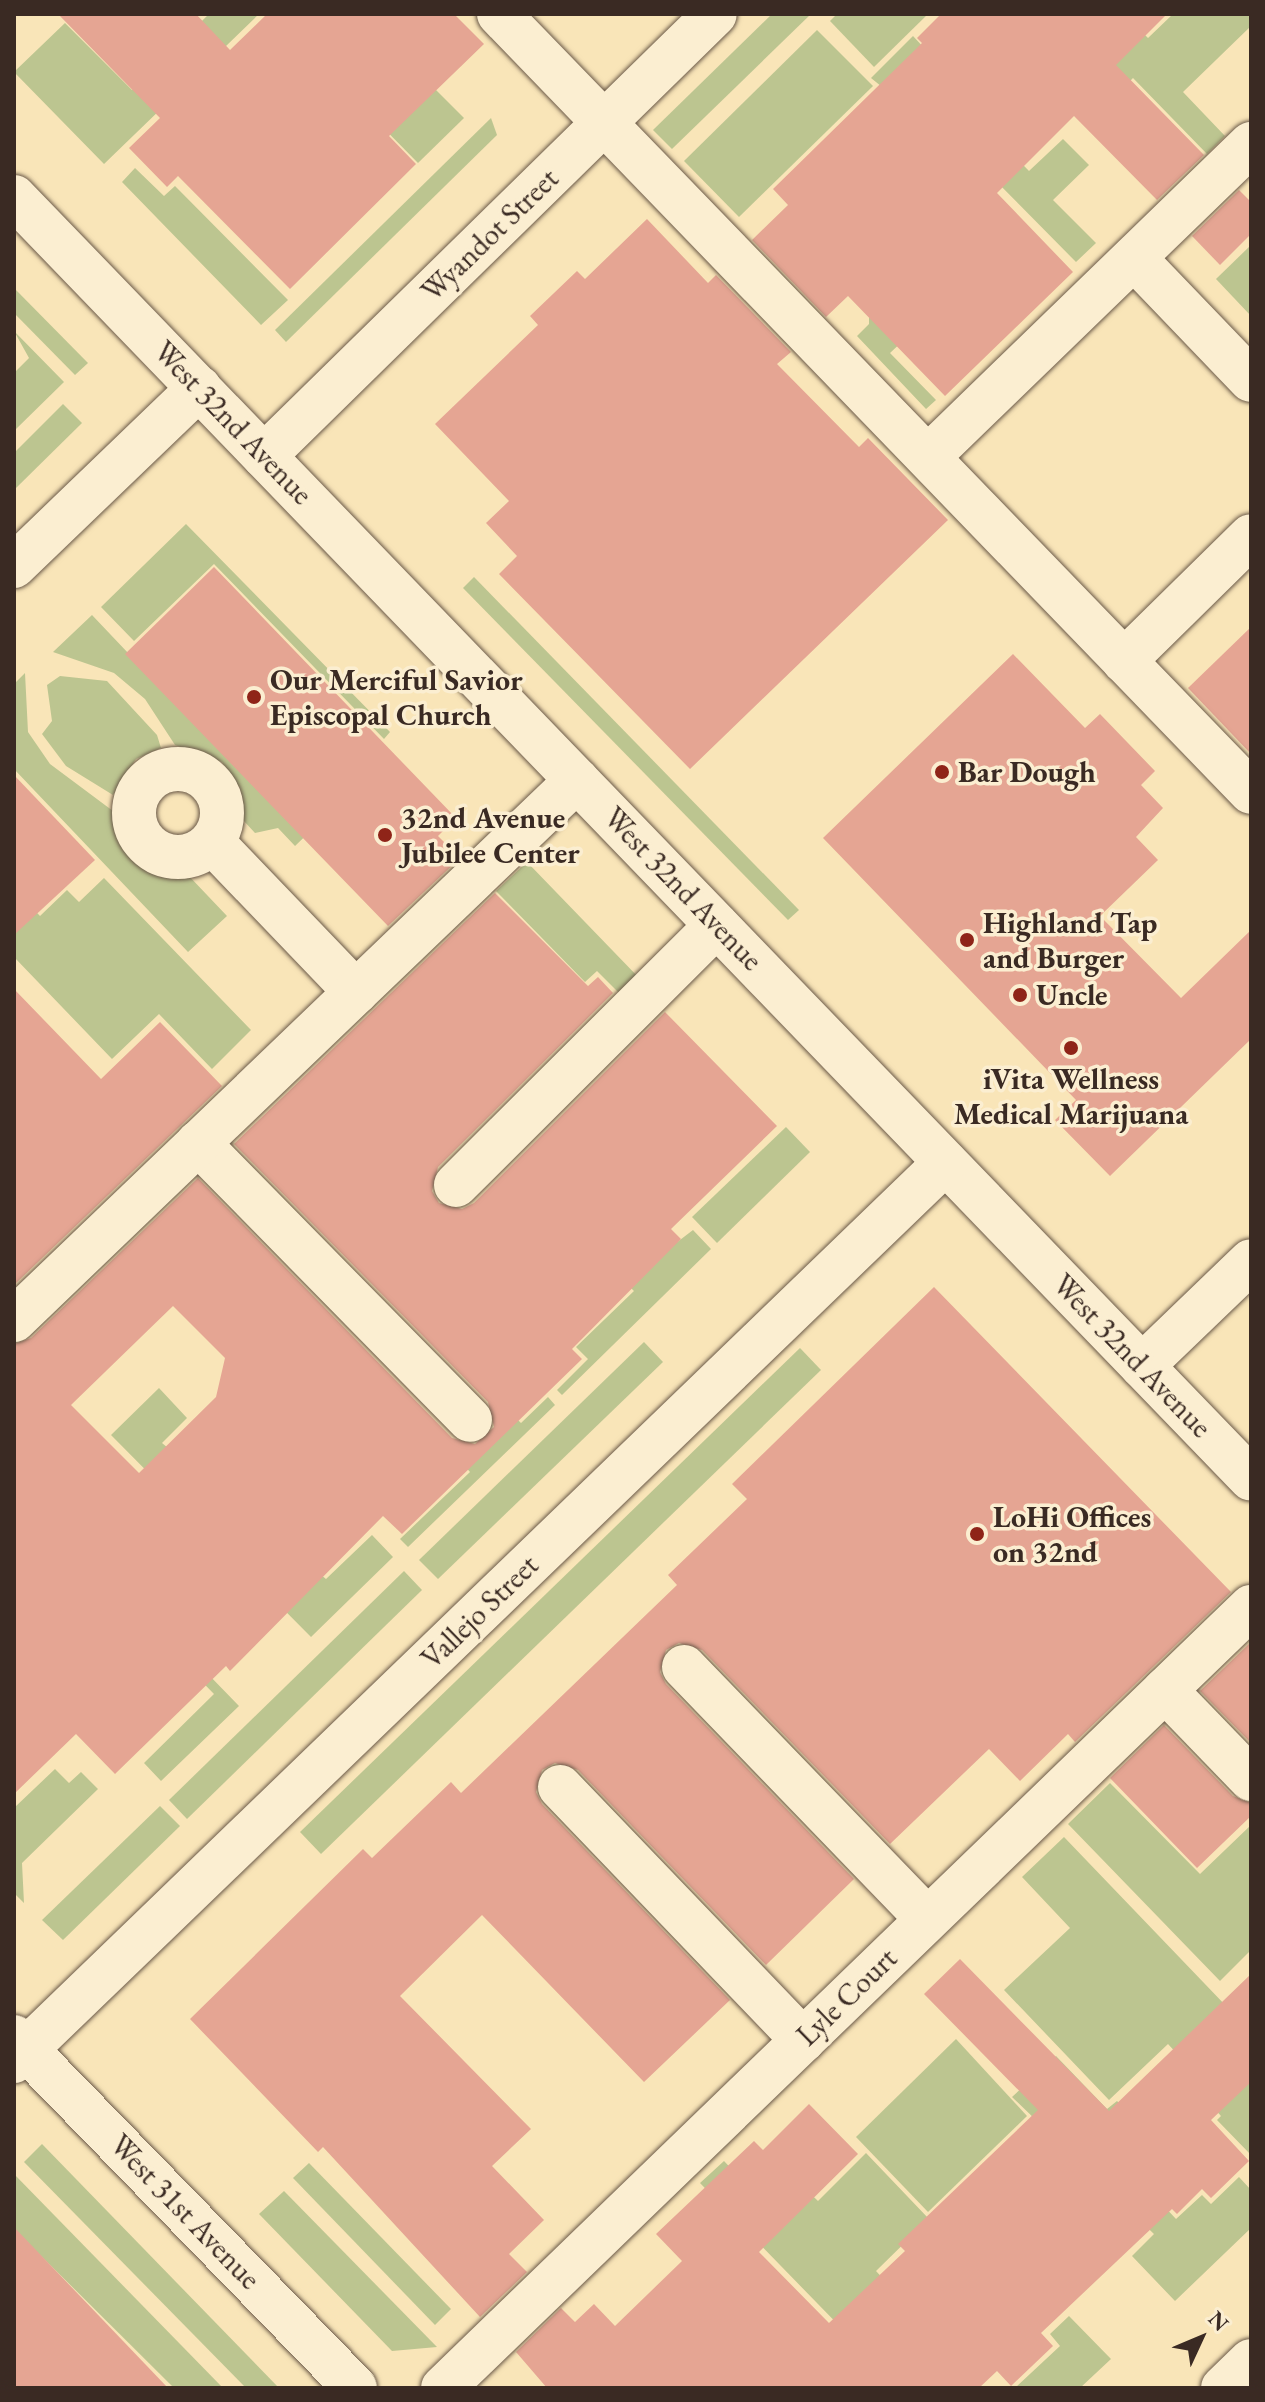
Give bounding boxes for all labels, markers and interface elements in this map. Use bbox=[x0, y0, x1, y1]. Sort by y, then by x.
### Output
street label: Wyandot Street bbox=[414, 161, 566, 309]
street label: West 32nd Avenue bbox=[146, 334, 320, 512]
place label: Our Merciful Savior Episcopal Church bbox=[270, 662, 523, 732]
marker: Our Merciful Savior Episcopal Church bbox=[245, 688, 263, 706]
place label: Bar Dough bbox=[958, 754, 1096, 790]
marker: Bar Dough bbox=[933, 763, 951, 781]
place label: 32nd Avenue Jubilee Center bbox=[401, 800, 580, 870]
street label: West 32nd Avenue bbox=[596, 800, 770, 978]
marker: 32nd Avenue Jubilee Center bbox=[376, 826, 394, 844]
place label: Highland Tap and Burger bbox=[983, 905, 1157, 976]
marker: Highland Tap and Burger bbox=[958, 931, 976, 949]
place label: Uncle bbox=[1036, 977, 1108, 1013]
marker: Uncle bbox=[1011, 986, 1029, 1004]
marker: iVita Wellness Medical Marijuana bbox=[1062, 1039, 1080, 1057]
place label: iVita Wellness Medical Marijuana bbox=[954, 1061, 1188, 1132]
street label: West 32nd Avenue bbox=[1045, 1267, 1219, 1445]
place label: LoHi Offices on 32nd bbox=[993, 1499, 1151, 1570]
marker: LoHi Offices on 32nd bbox=[968, 1525, 986, 1543]
street label: Vallejo Street bbox=[414, 1547, 546, 1677]
street label: Lyle Court bbox=[789, 1940, 905, 2054]
street label: West 31st Avenue bbox=[102, 2127, 268, 2297]
north arrow bbox=[1161, 2298, 1241, 2378]
text: N bbox=[1202, 2305, 1235, 2337]

